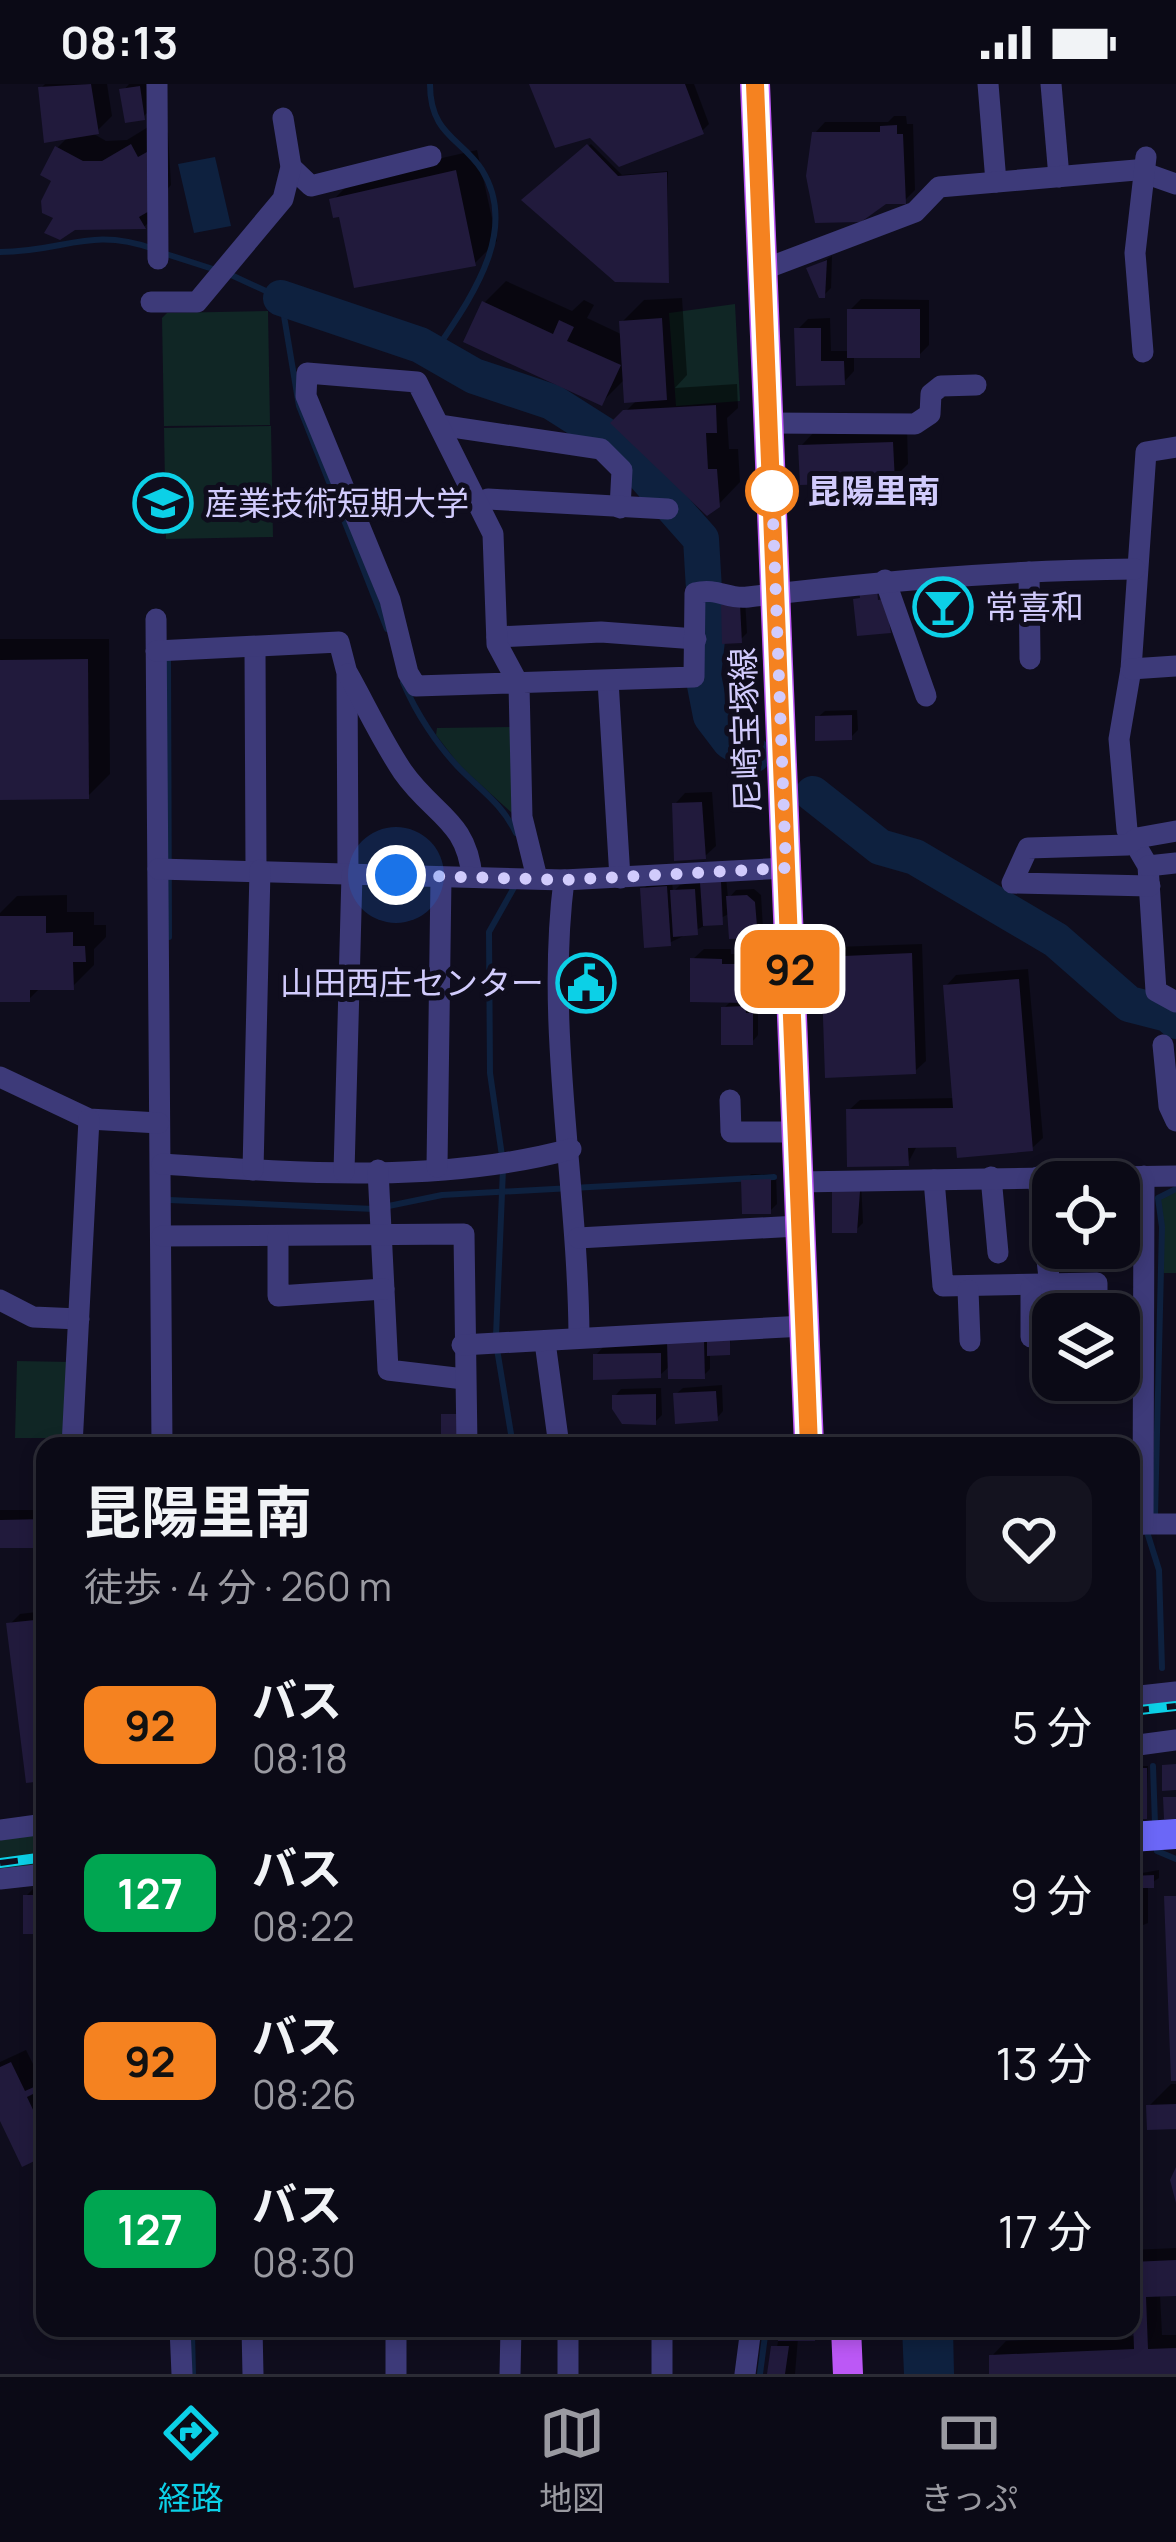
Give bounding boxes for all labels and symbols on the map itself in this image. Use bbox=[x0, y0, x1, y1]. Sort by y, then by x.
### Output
marker: 昆陽里南 bbox=[747, 466, 797, 516]
place label: 昆陽里南 bbox=[808, 468, 940, 513]
school or university icon: 産業技術短期大学 bbox=[132, 472, 194, 534]
place label: 産業技術短期大学 bbox=[205, 480, 469, 525]
bar icon: 常喜和 bbox=[912, 576, 974, 638]
place label: 常喜和 bbox=[985, 584, 1084, 629]
street label: 尼崎宝塚線 bbox=[719, 647, 770, 813]
your location bbox=[366, 845, 426, 905]
line badge: 92 bbox=[736, 930, 844, 1008]
public building icon: 山田西庄センター bbox=[555, 952, 617, 1014]
place label: 山田西庄センター bbox=[280, 960, 544, 1005]

